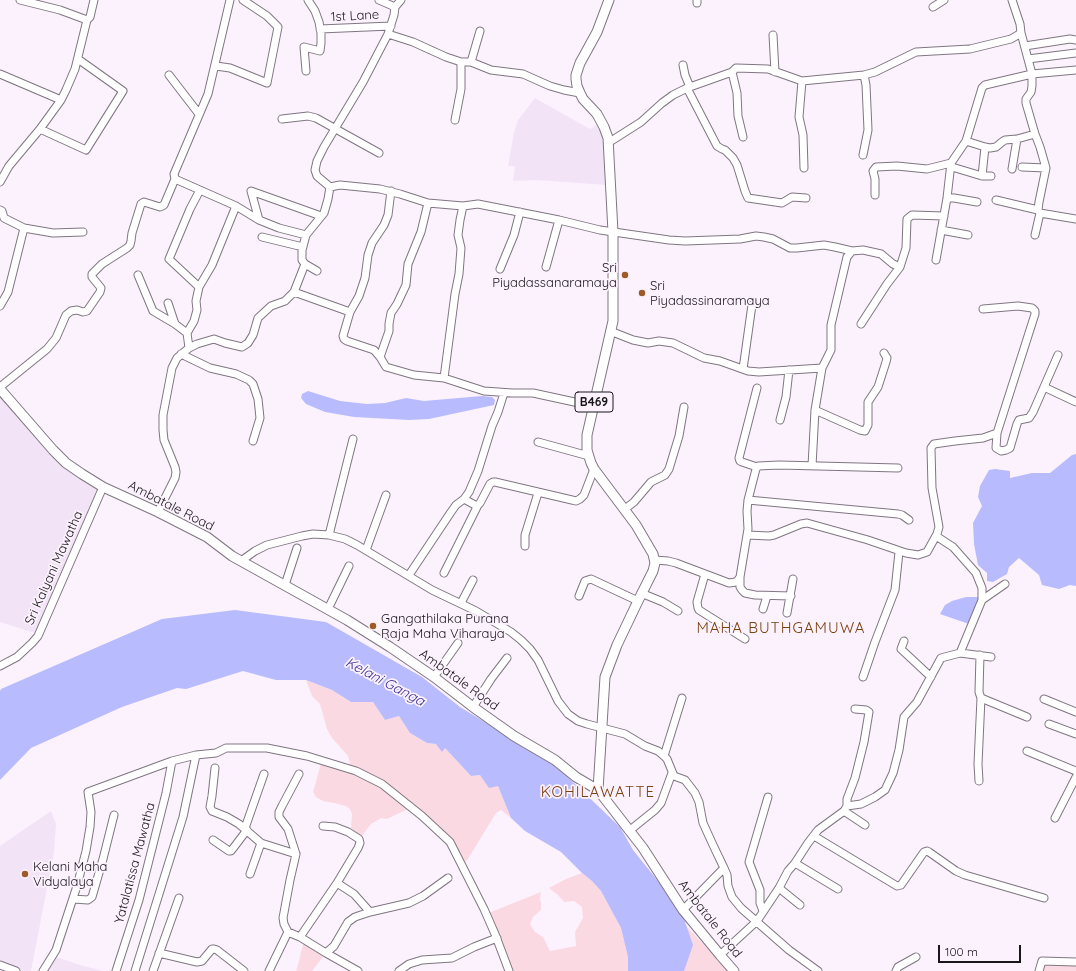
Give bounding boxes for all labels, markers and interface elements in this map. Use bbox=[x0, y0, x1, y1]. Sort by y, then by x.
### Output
street label: 1st Lane bbox=[330, 7, 380, 25]
place label: Sri Piyadassanaramaya bbox=[492, 260, 617, 291]
marker: Sri Piyadassanaramaya bbox=[620, 270, 630, 280]
place label: Sri Piyadassinaramaya bbox=[650, 278, 770, 309]
marker: Sri Piyadassinaramaya bbox=[637, 288, 647, 298]
road number: B469 bbox=[575, 392, 613, 412]
street label: Ambatale Road bbox=[125, 478, 217, 534]
street label: Sri Kalyani Mawatha bbox=[22, 509, 86, 627]
place label: Gangathilaka Purana Raja Maha Viharaya bbox=[381, 611, 509, 642]
district label: MAHA BUTHGAMUWA bbox=[696, 619, 866, 637]
marker: Gangathilaka Purana Raja Maha Viharaya bbox=[368, 621, 378, 631]
street label: Ambatale Road bbox=[416, 646, 502, 714]
water label: Kelani Ganga bbox=[343, 654, 427, 710]
district label: KOHILAWATTE bbox=[541, 783, 655, 801]
street label: Yatalatissa Mawatha bbox=[111, 801, 159, 925]
place label: Kelani Maha Vidyalaya bbox=[33, 859, 107, 890]
marker: Kelani Maha Vidyalaya bbox=[20, 869, 30, 879]
street label: Ambatale Road bbox=[675, 877, 745, 961]
scale bar bbox=[940, 937, 1023, 963]
text: 100 m bbox=[945, 944, 978, 959]

